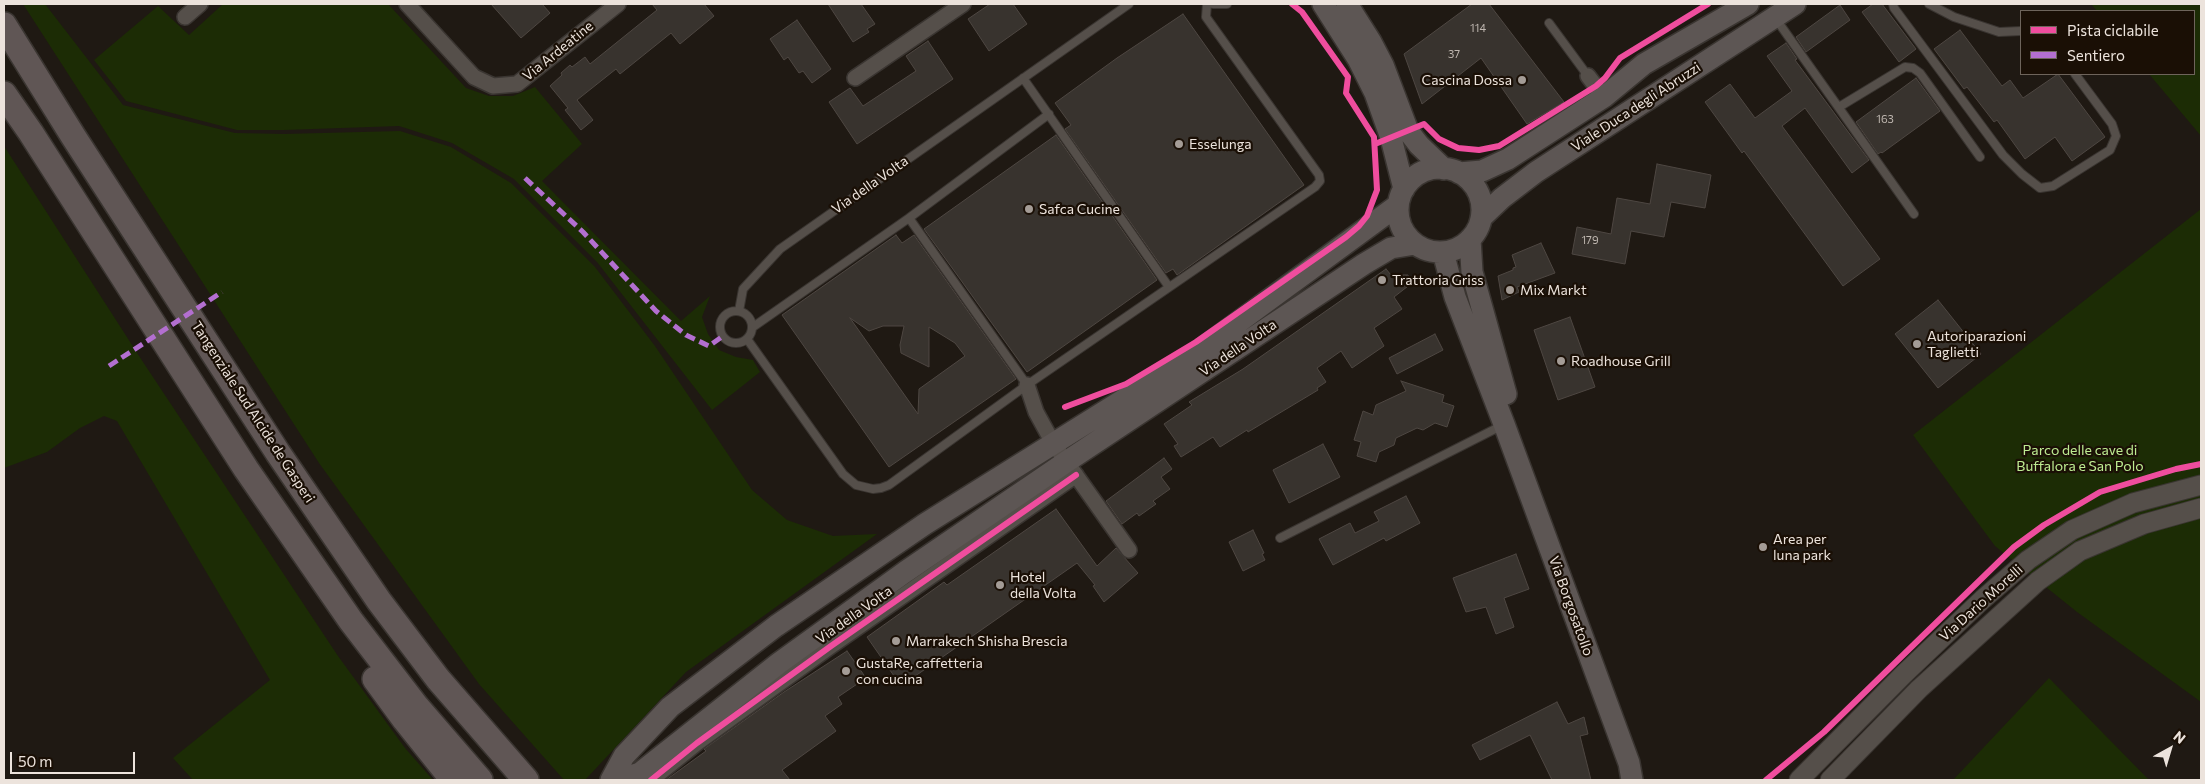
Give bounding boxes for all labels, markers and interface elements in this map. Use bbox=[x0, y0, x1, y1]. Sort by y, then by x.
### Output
legend bbox=[2020, 10, 2195, 75]
street label: Via Ardeatine bbox=[519, 17, 597, 85]
house number: 114 bbox=[1470, 21, 1486, 35]
text: Pista ciclabile bbox=[2067, 21, 2159, 39]
text: Sentiero bbox=[2067, 46, 2125, 64]
house number: 37 bbox=[1448, 47, 1460, 61]
street label: Viale Duca degli Abruzzi bbox=[1568, 59, 1704, 155]
place label: Cascina Dossa bbox=[1422, 72, 1512, 88]
marker: Cascina Dossa bbox=[1516, 74, 1528, 86]
house number: 163 bbox=[1876, 112, 1894, 126]
place label: Esselunga bbox=[1189, 136, 1252, 152]
marker: Esselunga bbox=[1173, 138, 1185, 150]
street label: Via della Volta bbox=[829, 152, 911, 218]
place label: Safca Cucine bbox=[1039, 201, 1120, 217]
marker: Safca Cucine bbox=[1023, 203, 1035, 215]
house number: 179 bbox=[1581, 233, 1599, 247]
place label: Trattoria Griss bbox=[1392, 272, 1484, 288]
marker: Trattoria Griss bbox=[1376, 274, 1388, 286]
place label: Mix Markt bbox=[1520, 282, 1587, 298]
marker: Mix Markt bbox=[1504, 284, 1516, 296]
street label: Via della Volta bbox=[1196, 316, 1280, 380]
street label: Tangenziale Sud Alcide de Gasperi bbox=[188, 318, 318, 506]
place label: Autoriparazioni Taglietti bbox=[1927, 328, 2026, 361]
marker: Autoriparazioni Taglietti bbox=[1911, 338, 1923, 350]
place label: Roadhouse Grill bbox=[1571, 353, 1671, 369]
marker: Roadhouse Grill bbox=[1555, 355, 1567, 367]
park label: Parco delle cave di Buffalora e San Polo bbox=[2016, 442, 2144, 474]
place label: Area per luna park bbox=[1773, 531, 1831, 564]
marker: Area per luna park bbox=[1757, 541, 1769, 553]
street label: Via Borgosatollo bbox=[1545, 554, 1597, 658]
street label: Via Dario Morelli bbox=[1936, 561, 2026, 645]
place label: Hotel della Volta bbox=[1010, 569, 1076, 602]
marker: Hotel della Volta bbox=[994, 579, 1006, 591]
street label: Via della Volta bbox=[813, 582, 895, 648]
place label: Marrakech Shisha Brescia bbox=[906, 633, 1067, 649]
marker: Marrakech Shisha Brescia bbox=[890, 635, 902, 647]
place label: GustaRe, caffetteria con cucina bbox=[856, 655, 983, 688]
marker: GustaRe, caffetteria con cucina bbox=[840, 665, 852, 677]
north arrow bbox=[2145, 724, 2195, 774]
text: N bbox=[2170, 727, 2189, 747]
scale bar bbox=[12, 742, 138, 774]
text: 50 m bbox=[18, 752, 52, 770]

